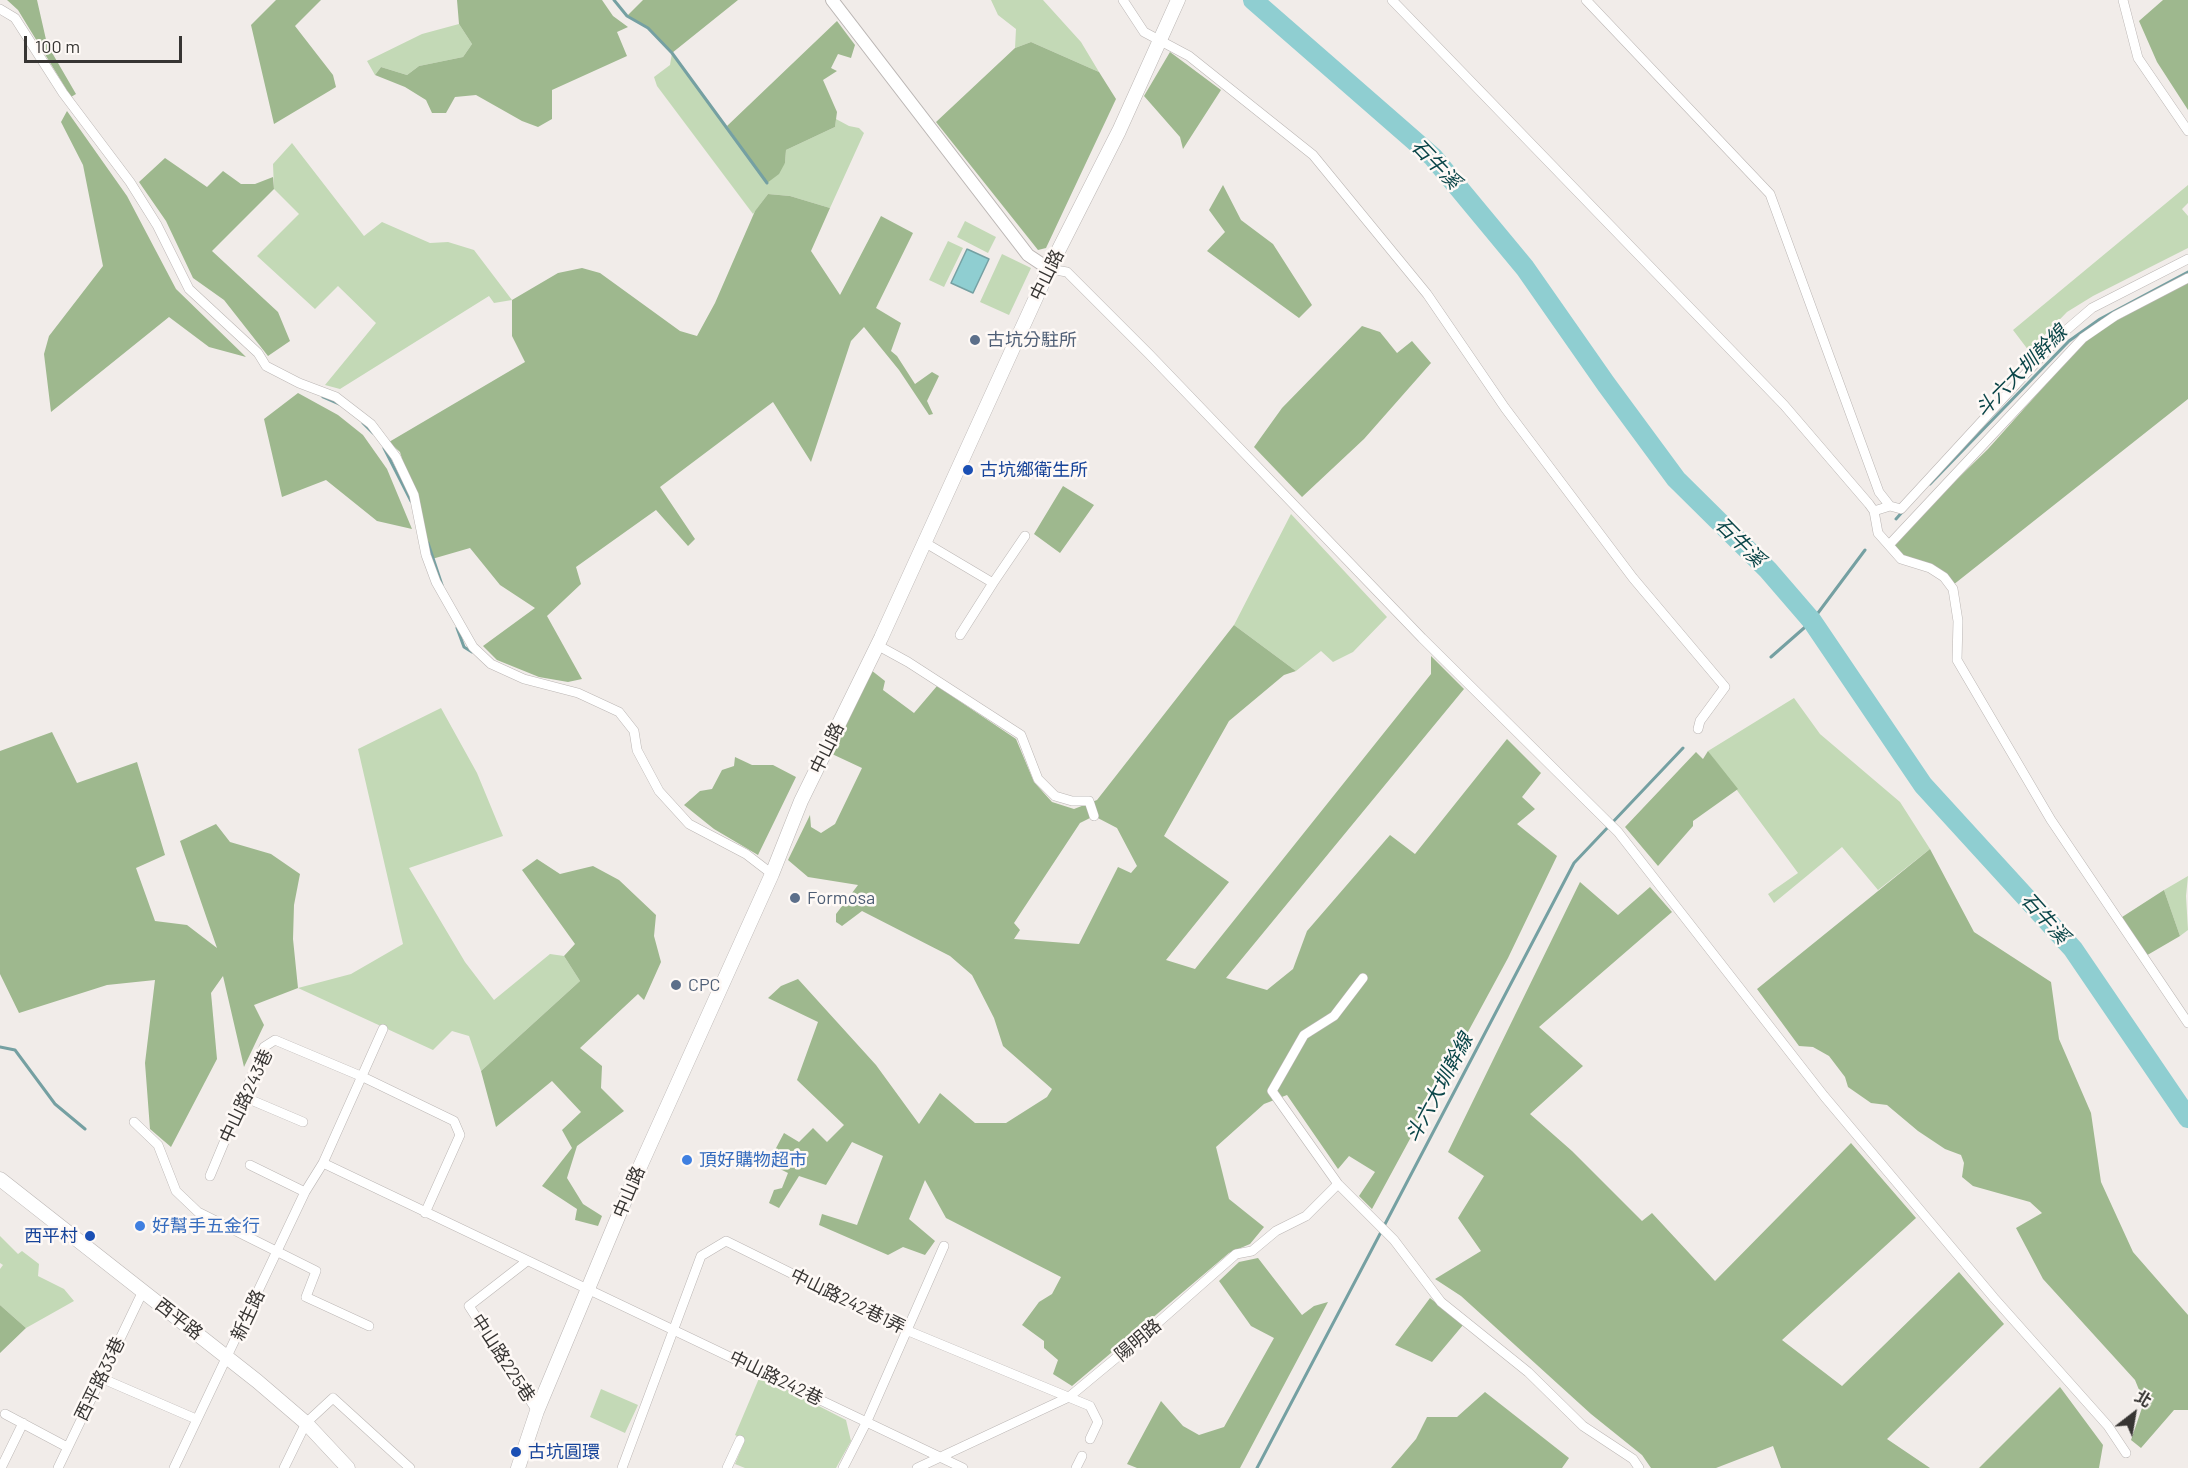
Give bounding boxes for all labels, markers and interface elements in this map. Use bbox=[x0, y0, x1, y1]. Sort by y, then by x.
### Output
scale bar bbox=[27, 24, 184, 62]
text: 100 m bbox=[35, 35, 80, 57]
water label: 石牛溪 bbox=[1407, 134, 1465, 194]
street label: 中山路 bbox=[1025, 246, 1069, 304]
water label: 斗六大圳幹線 bbox=[1970, 320, 2072, 422]
place label: 古坑分駐所 bbox=[987, 329, 1077, 351]
marker: 古坑分駐所 bbox=[968, 333, 982, 347]
place label: 古坑鄉衛生所 bbox=[980, 459, 1088, 481]
marker: 古坑鄉衛生所 bbox=[961, 463, 975, 477]
water label: 石牛溪 bbox=[1710, 512, 1770, 572]
street label: 中山路 bbox=[805, 719, 849, 777]
place label: Formosa bbox=[807, 887, 875, 909]
water label: 石牛溪 bbox=[2016, 888, 2074, 948]
marker: Formosa bbox=[788, 891, 802, 905]
place label: CPC bbox=[688, 974, 721, 996]
marker: CPC bbox=[669, 978, 683, 992]
water label: 斗六大圳幹線 bbox=[1400, 1029, 1478, 1147]
street label: 中山路243巷 bbox=[215, 1046, 277, 1146]
place label: 頂好購物超市 bbox=[699, 1149, 807, 1171]
marker: 頂好購物超市 bbox=[680, 1153, 694, 1167]
street label: 中山路 bbox=[609, 1163, 649, 1221]
place label: 好幫手五金行 bbox=[152, 1215, 260, 1237]
marker: 好幫手五金行 bbox=[133, 1219, 147, 1233]
place label: 西平村 bbox=[24, 1225, 78, 1247]
marker: 西平村 bbox=[83, 1229, 97, 1243]
street label: 中山路242巷1弄 bbox=[787, 1264, 909, 1338]
street label: 新生路 bbox=[227, 1286, 269, 1344]
street label: 西平路 bbox=[151, 1294, 207, 1344]
street label: 中山路225巷 bbox=[467, 1310, 539, 1406]
street label: 陽明路 bbox=[1110, 1314, 1166, 1366]
street label: 西平路33巷 bbox=[70, 1334, 130, 1424]
street label: 中山路242巷 bbox=[726, 1346, 826, 1410]
north arrow bbox=[2104, 1384, 2164, 1444]
text: 北 bbox=[2132, 1386, 2155, 1410]
place label: 古坑圓環 bbox=[528, 1441, 600, 1463]
marker: 古坑圓環 bbox=[509, 1445, 523, 1459]

